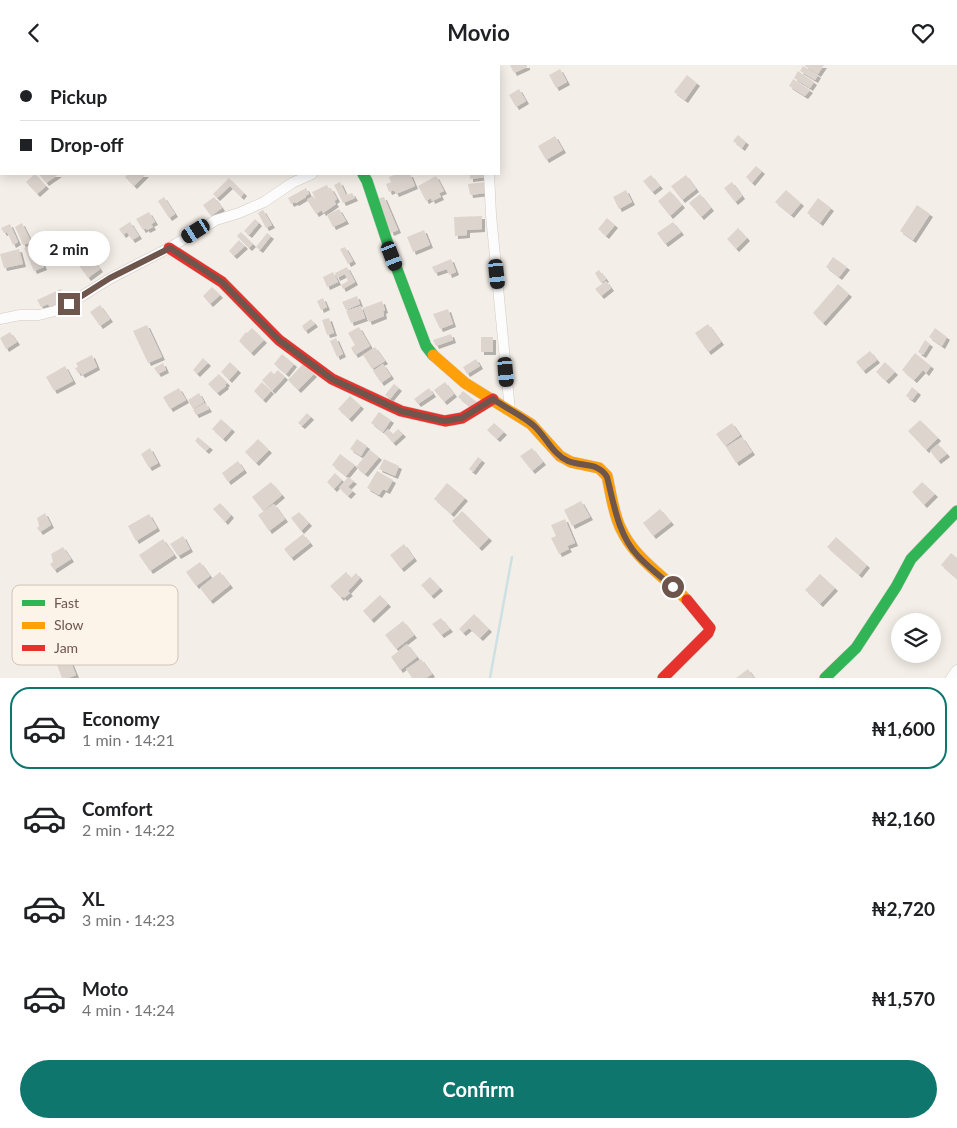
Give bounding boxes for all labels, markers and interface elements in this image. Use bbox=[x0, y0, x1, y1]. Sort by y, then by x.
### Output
icon: back bbox=[20, 19, 48, 47]
text: Movio bbox=[447, 19, 510, 46]
icon: heart bbox=[909, 19, 937, 47]
text: Pickup bbox=[50, 85, 107, 108]
text: Drop-off bbox=[50, 133, 124, 156]
car bbox=[179, 217, 212, 245]
callout: 2 min bbox=[28, 231, 110, 267]
text: 2 min bbox=[49, 239, 89, 258]
car bbox=[379, 239, 404, 273]
car bbox=[487, 258, 506, 290]
route end bbox=[58, 293, 80, 315]
car bbox=[497, 356, 514, 388]
route start bbox=[662, 576, 684, 598]
legend bbox=[12, 585, 178, 665]
text: Fast bbox=[54, 594, 79, 611]
map controls bbox=[891, 613, 941, 663]
button: layers bbox=[891, 613, 941, 663]
text: Slow bbox=[54, 616, 84, 633]
text: Jam bbox=[54, 639, 78, 656]
icon: car bbox=[22, 706, 67, 751]
text: Economy bbox=[82, 707, 160, 730]
text: ₦1,600 bbox=[871, 717, 935, 740]
text: 1 min · 14:21 bbox=[82, 730, 175, 749]
icon: car bbox=[22, 796, 67, 841]
text: Comfort bbox=[82, 797, 153, 820]
text: ₦2,160 bbox=[871, 807, 935, 830]
text: 2 min · 14:22 bbox=[82, 820, 175, 839]
icon: car bbox=[22, 886, 67, 931]
text: XL bbox=[82, 887, 105, 910]
text: ₦2,720 bbox=[871, 897, 935, 920]
text: 3 min · 14:23 bbox=[82, 910, 175, 929]
icon: car bbox=[22, 976, 67, 1021]
text: Moto bbox=[82, 977, 128, 1000]
text: ₦1,570 bbox=[871, 987, 935, 1010]
text: 4 min · 14:24 bbox=[82, 1000, 175, 1019]
button: Confirm bbox=[20, 1060, 937, 1118]

